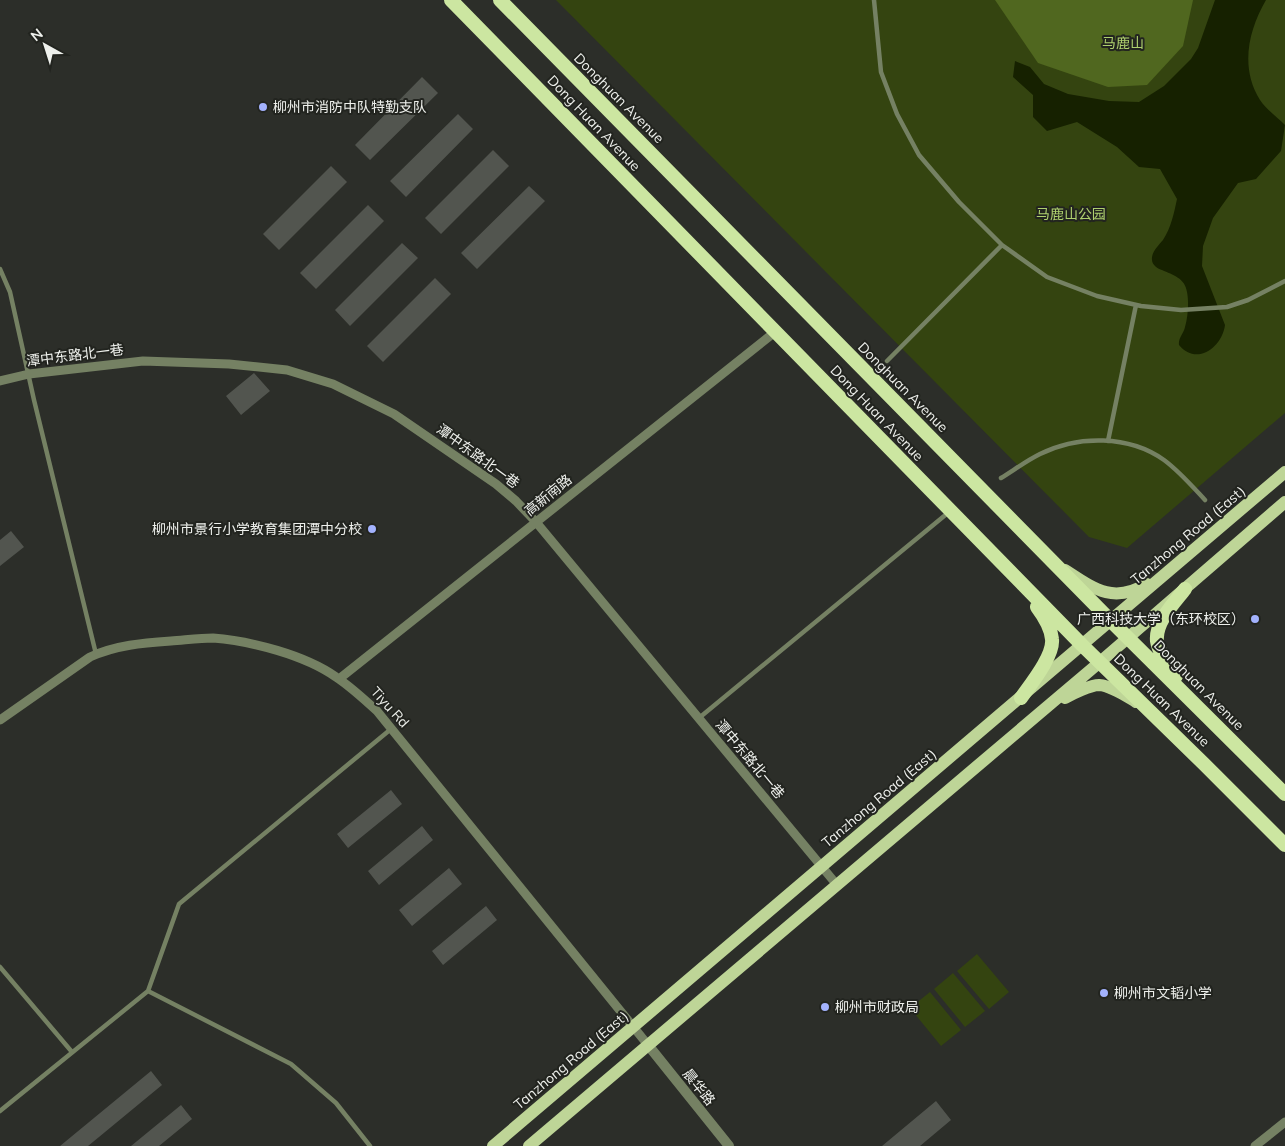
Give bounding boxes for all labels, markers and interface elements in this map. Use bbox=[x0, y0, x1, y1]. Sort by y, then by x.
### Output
north arrow bbox=[20, 20, 70, 70]
text: N bbox=[27, 25, 47, 45]
park label: 马鹿山 bbox=[1102, 34, 1144, 52]
street label: Donghuan Avenue bbox=[570, 49, 668, 147]
street label: Dong Huan Avenue bbox=[544, 71, 644, 175]
place label: 柳州市消防中队特勤支队 bbox=[273, 98, 427, 116]
marker: 柳州市消防中队特勤支队 bbox=[257, 101, 269, 113]
park label: 马鹿山公园 bbox=[1036, 205, 1106, 223]
street label: Donghuan Avenue bbox=[854, 338, 952, 436]
street label: 潭中东路北一巷 bbox=[25, 340, 125, 370]
street label: Dong Huan Avenue bbox=[827, 361, 927, 465]
street label: 潭中东路北一巷 bbox=[433, 420, 523, 492]
street label: 高新南路 bbox=[521, 470, 575, 520]
street label: Tanzhong Road (East) bbox=[1127, 482, 1249, 588]
place label: 柳州市景行小学教育集团潭中分校 bbox=[152, 520, 362, 538]
marker: 柳州市景行小学教育集团潭中分校 bbox=[366, 523, 378, 535]
place label: 广西科技大学（东环校区） bbox=[1077, 610, 1245, 628]
marker: 广西科技大学（东环校区） bbox=[1249, 613, 1261, 625]
street label: Donghuan Avenue bbox=[1150, 636, 1248, 734]
street label: Dong Huan Avenue bbox=[1110, 650, 1214, 750]
street label: Tiyu Rd bbox=[367, 683, 413, 731]
street label: 潭中东路北一巷 bbox=[712, 716, 788, 802]
street label: Tanzhong Road (East) bbox=[818, 745, 940, 851]
place label: 柳州市文韬小学 bbox=[1114, 984, 1212, 1002]
marker: 柳州市文韬小学 bbox=[1098, 987, 1110, 999]
place label: 柳州市财政局 bbox=[835, 998, 919, 1016]
marker: 柳州市财政局 bbox=[819, 1001, 831, 1013]
street label: Tanzhong Road (East) bbox=[510, 1007, 632, 1113]
street label: 晨华路 bbox=[679, 1065, 719, 1109]

